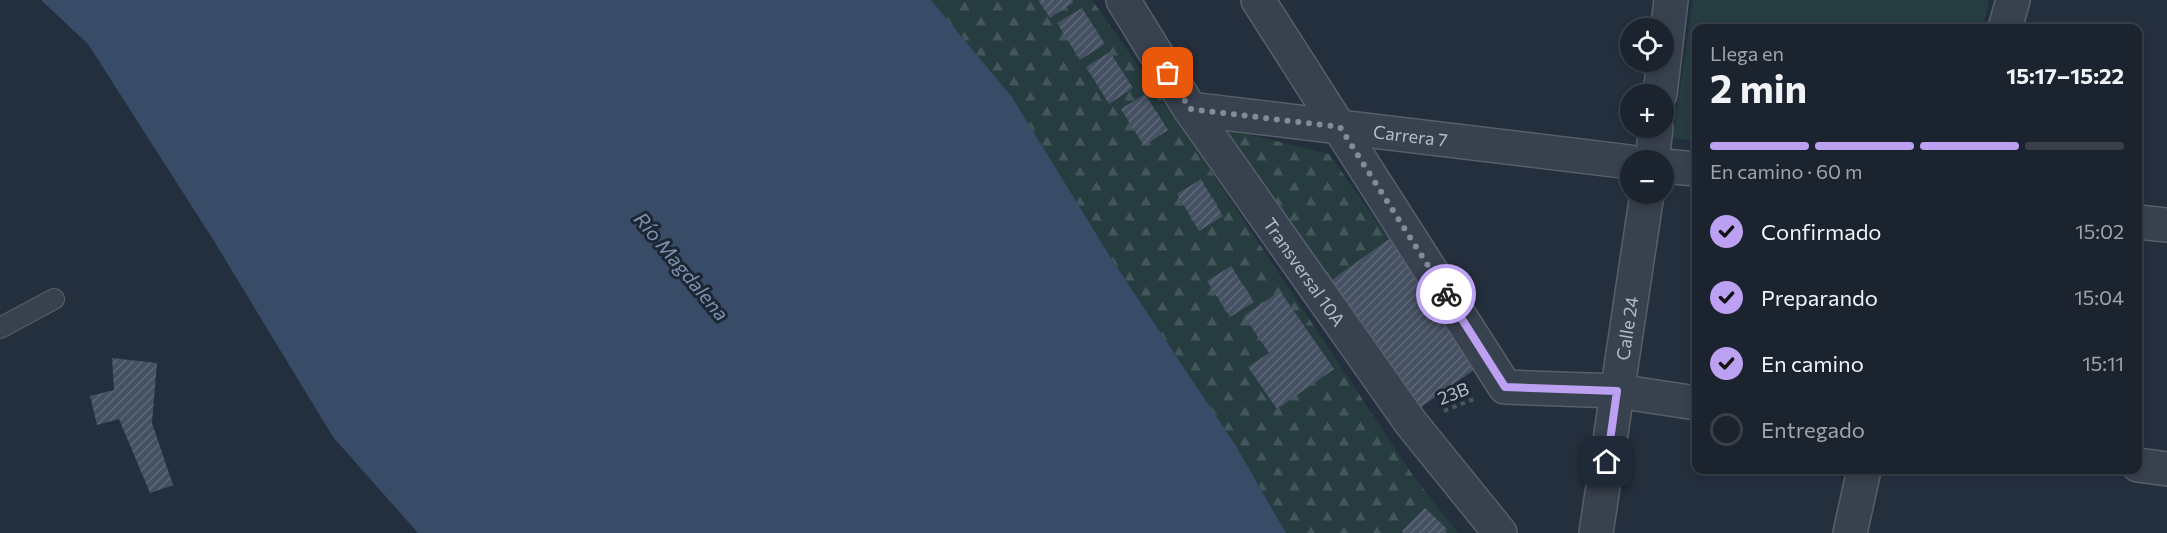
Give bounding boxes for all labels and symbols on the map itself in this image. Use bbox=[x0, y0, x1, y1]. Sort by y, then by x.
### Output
pin bbox=[1142, 47, 1193, 98]
street label: Carrera 7 bbox=[1372, 120, 1449, 151]
water label: Río Magdalena bbox=[630, 207, 734, 325]
street label: Transversal 10A bbox=[1259, 213, 1350, 330]
courier bbox=[1416, 264, 1476, 324]
street label: Calle 24 bbox=[1611, 295, 1642, 362]
street label: 23B bbox=[1434, 377, 1472, 409]
pin bbox=[1581, 436, 1632, 487]

